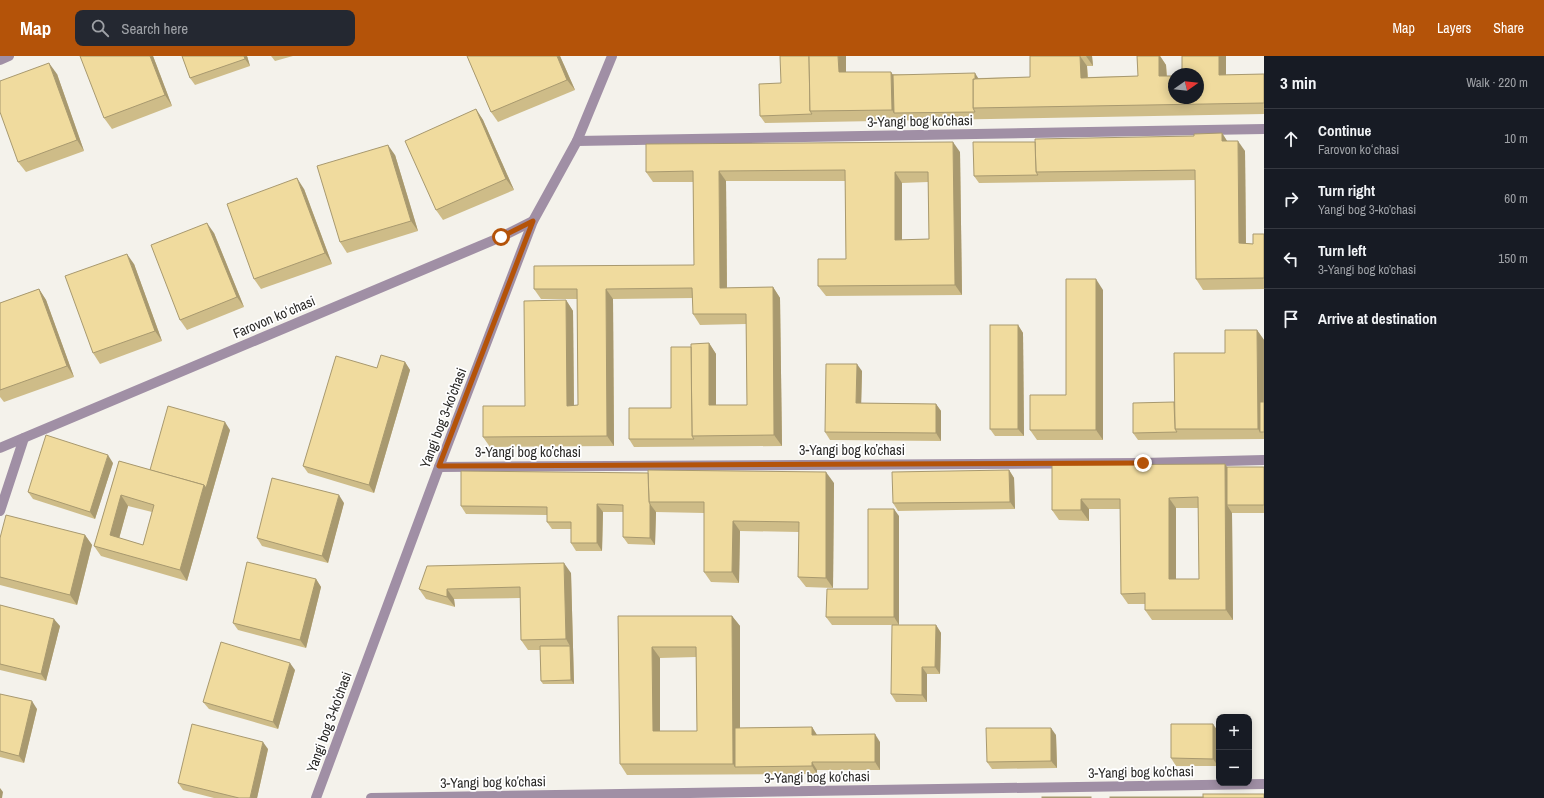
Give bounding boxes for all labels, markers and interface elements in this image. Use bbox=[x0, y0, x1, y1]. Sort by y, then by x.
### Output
search box bbox=[75, 10, 355, 46]
text: Map bbox=[20, 15, 51, 41]
icon: search bbox=[89, 17, 111, 39]
text: Search here bbox=[121, 18, 188, 39]
text: Map bbox=[1393, 19, 1415, 37]
text: Layers bbox=[1437, 19, 1471, 37]
text: Share bbox=[1493, 19, 1524, 37]
north arrow bbox=[1168, 68, 1204, 104]
text: 3 min bbox=[1280, 71, 1316, 94]
text: Walk · 220 m bbox=[1466, 74, 1528, 91]
street label: 3-Yangi bog koʼchasi bbox=[867, 111, 973, 131]
text: Continue bbox=[1318, 120, 1371, 141]
icon: ahead bbox=[1280, 128, 1302, 150]
text: 10 m bbox=[1504, 130, 1528, 147]
text: Farovon koʻchasi bbox=[1318, 141, 1399, 158]
text: Turn right bbox=[1318, 180, 1375, 201]
icon: right bbox=[1280, 188, 1302, 210]
text: 60 m bbox=[1504, 190, 1528, 207]
text: Yangi bog 3-koʼchasi bbox=[1318, 201, 1416, 218]
route start bbox=[492, 228, 510, 246]
text: Turn left bbox=[1318, 240, 1366, 261]
icon: left bbox=[1280, 248, 1302, 270]
text: 150 m bbox=[1498, 250, 1528, 267]
text: 3-Yangi bog koʼchasi bbox=[1318, 261, 1416, 278]
street label: Farovon koʻchasi bbox=[230, 292, 318, 342]
icon: arrive bbox=[1280, 308, 1302, 330]
text: Arrive at destination bbox=[1318, 308, 1437, 329]
street label: Yangi bog 3-koʼchasi bbox=[416, 365, 470, 471]
street label: 3-Yangi bog koʼchasi bbox=[799, 441, 905, 459]
street label: 3-Yangi bog koʼchasi bbox=[475, 443, 581, 461]
route end bbox=[1134, 454, 1152, 472]
street label: Yangi bog 3-koʼchasi bbox=[302, 669, 356, 775]
map controls bbox=[1216, 714, 1252, 786]
button: + bbox=[1216, 714, 1252, 750]
button: − bbox=[1216, 750, 1252, 786]
street label: 3-Yangi bog koʼchasi bbox=[1088, 762, 1194, 782]
street label: 3-Yangi bog koʼchasi bbox=[764, 767, 870, 787]
street label: 3-Yangi bog koʼchasi bbox=[440, 772, 546, 792]

